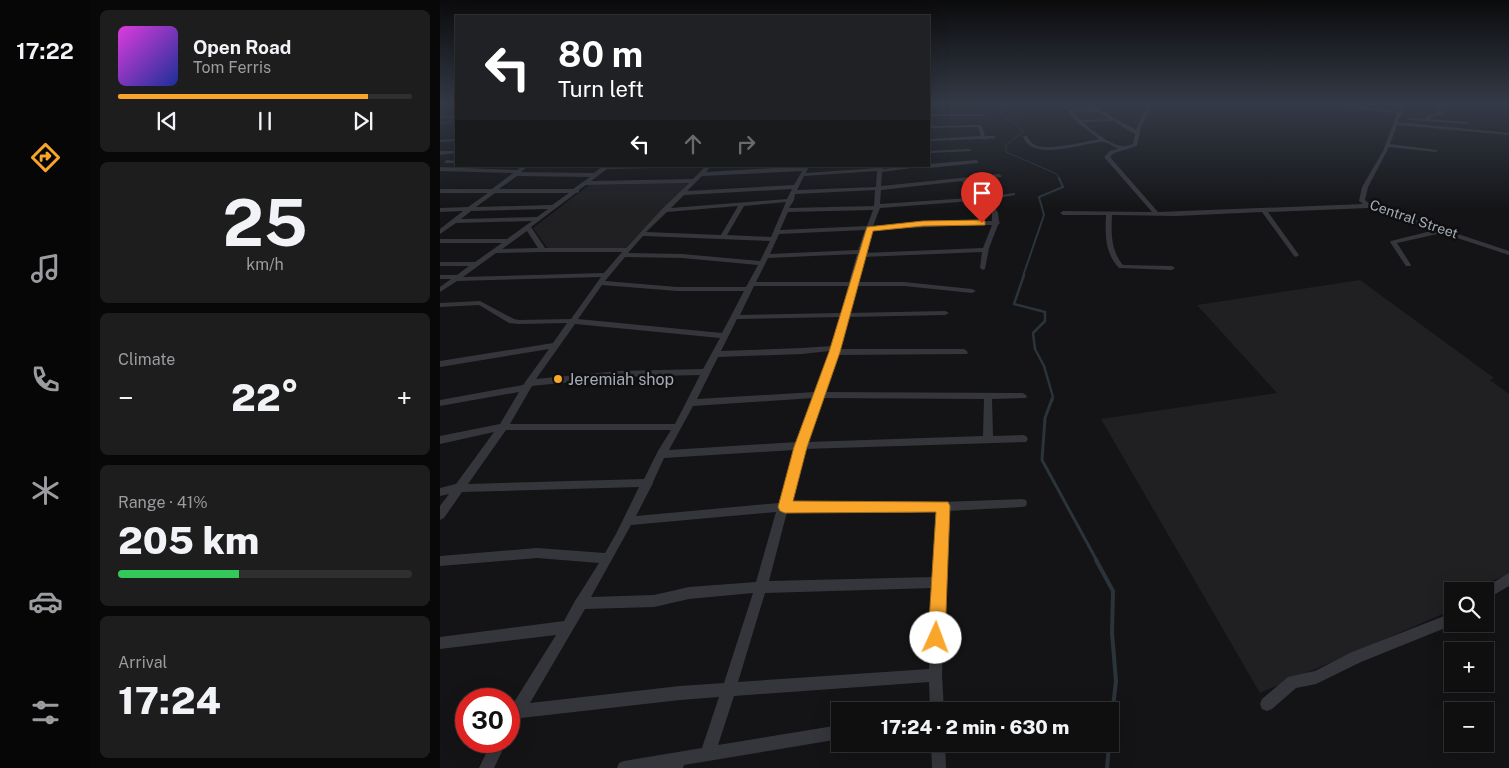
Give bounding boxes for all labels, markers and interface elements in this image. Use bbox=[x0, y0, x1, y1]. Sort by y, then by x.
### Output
text: 80 m bbox=[558, 34, 643, 75]
icon: left bbox=[475, 35, 540, 100]
text: Open Road bbox=[193, 36, 291, 58]
text: 17:22 bbox=[16, 38, 74, 64]
text: Tom Ferris bbox=[193, 58, 271, 77]
text: Turn left bbox=[558, 76, 644, 102]
icon: previous bbox=[153, 107, 181, 135]
icon: pause bbox=[251, 107, 279, 135]
icon: next bbox=[349, 107, 377, 135]
icon: left bbox=[626, 130, 654, 158]
icon: ahead bbox=[679, 130, 707, 158]
icon: right bbox=[732, 130, 760, 158]
icon: directions bbox=[28, 140, 63, 175]
pin bbox=[961, 172, 1003, 223]
icon: arrive bbox=[968, 179, 996, 207]
text: 25 bbox=[222, 184, 308, 261]
street label: Central Street bbox=[1368, 196, 1460, 242]
icon: music bbox=[28, 251, 63, 286]
text: km/h bbox=[246, 255, 284, 274]
text: Climate bbox=[118, 350, 175, 369]
icon: phone bbox=[28, 362, 63, 397]
place label: Jeremiah shop bbox=[568, 370, 674, 389]
marker: Jeremiah shop bbox=[552, 373, 564, 385]
text: 22° bbox=[231, 375, 299, 420]
text: − bbox=[118, 381, 134, 414]
text: + bbox=[396, 381, 412, 414]
icon: climate bbox=[28, 473, 63, 508]
text: Range · 41% bbox=[118, 493, 208, 512]
text: 205 km bbox=[118, 518, 259, 563]
map controls bbox=[1444, 582, 1494, 752]
button: search bbox=[1444, 582, 1494, 632]
icon: car bbox=[28, 584, 63, 619]
position arrow bbox=[909, 611, 961, 663]
button: + bbox=[1444, 642, 1494, 692]
text: Arrival bbox=[118, 653, 167, 672]
text: 17:24 bbox=[118, 678, 221, 723]
speed limit sign: 30 bbox=[455, 688, 520, 753]
icon: filters bbox=[28, 695, 63, 730]
button: − bbox=[1444, 702, 1494, 752]
text: 17:24 · 2 min · 630 m bbox=[881, 716, 1069, 738]

